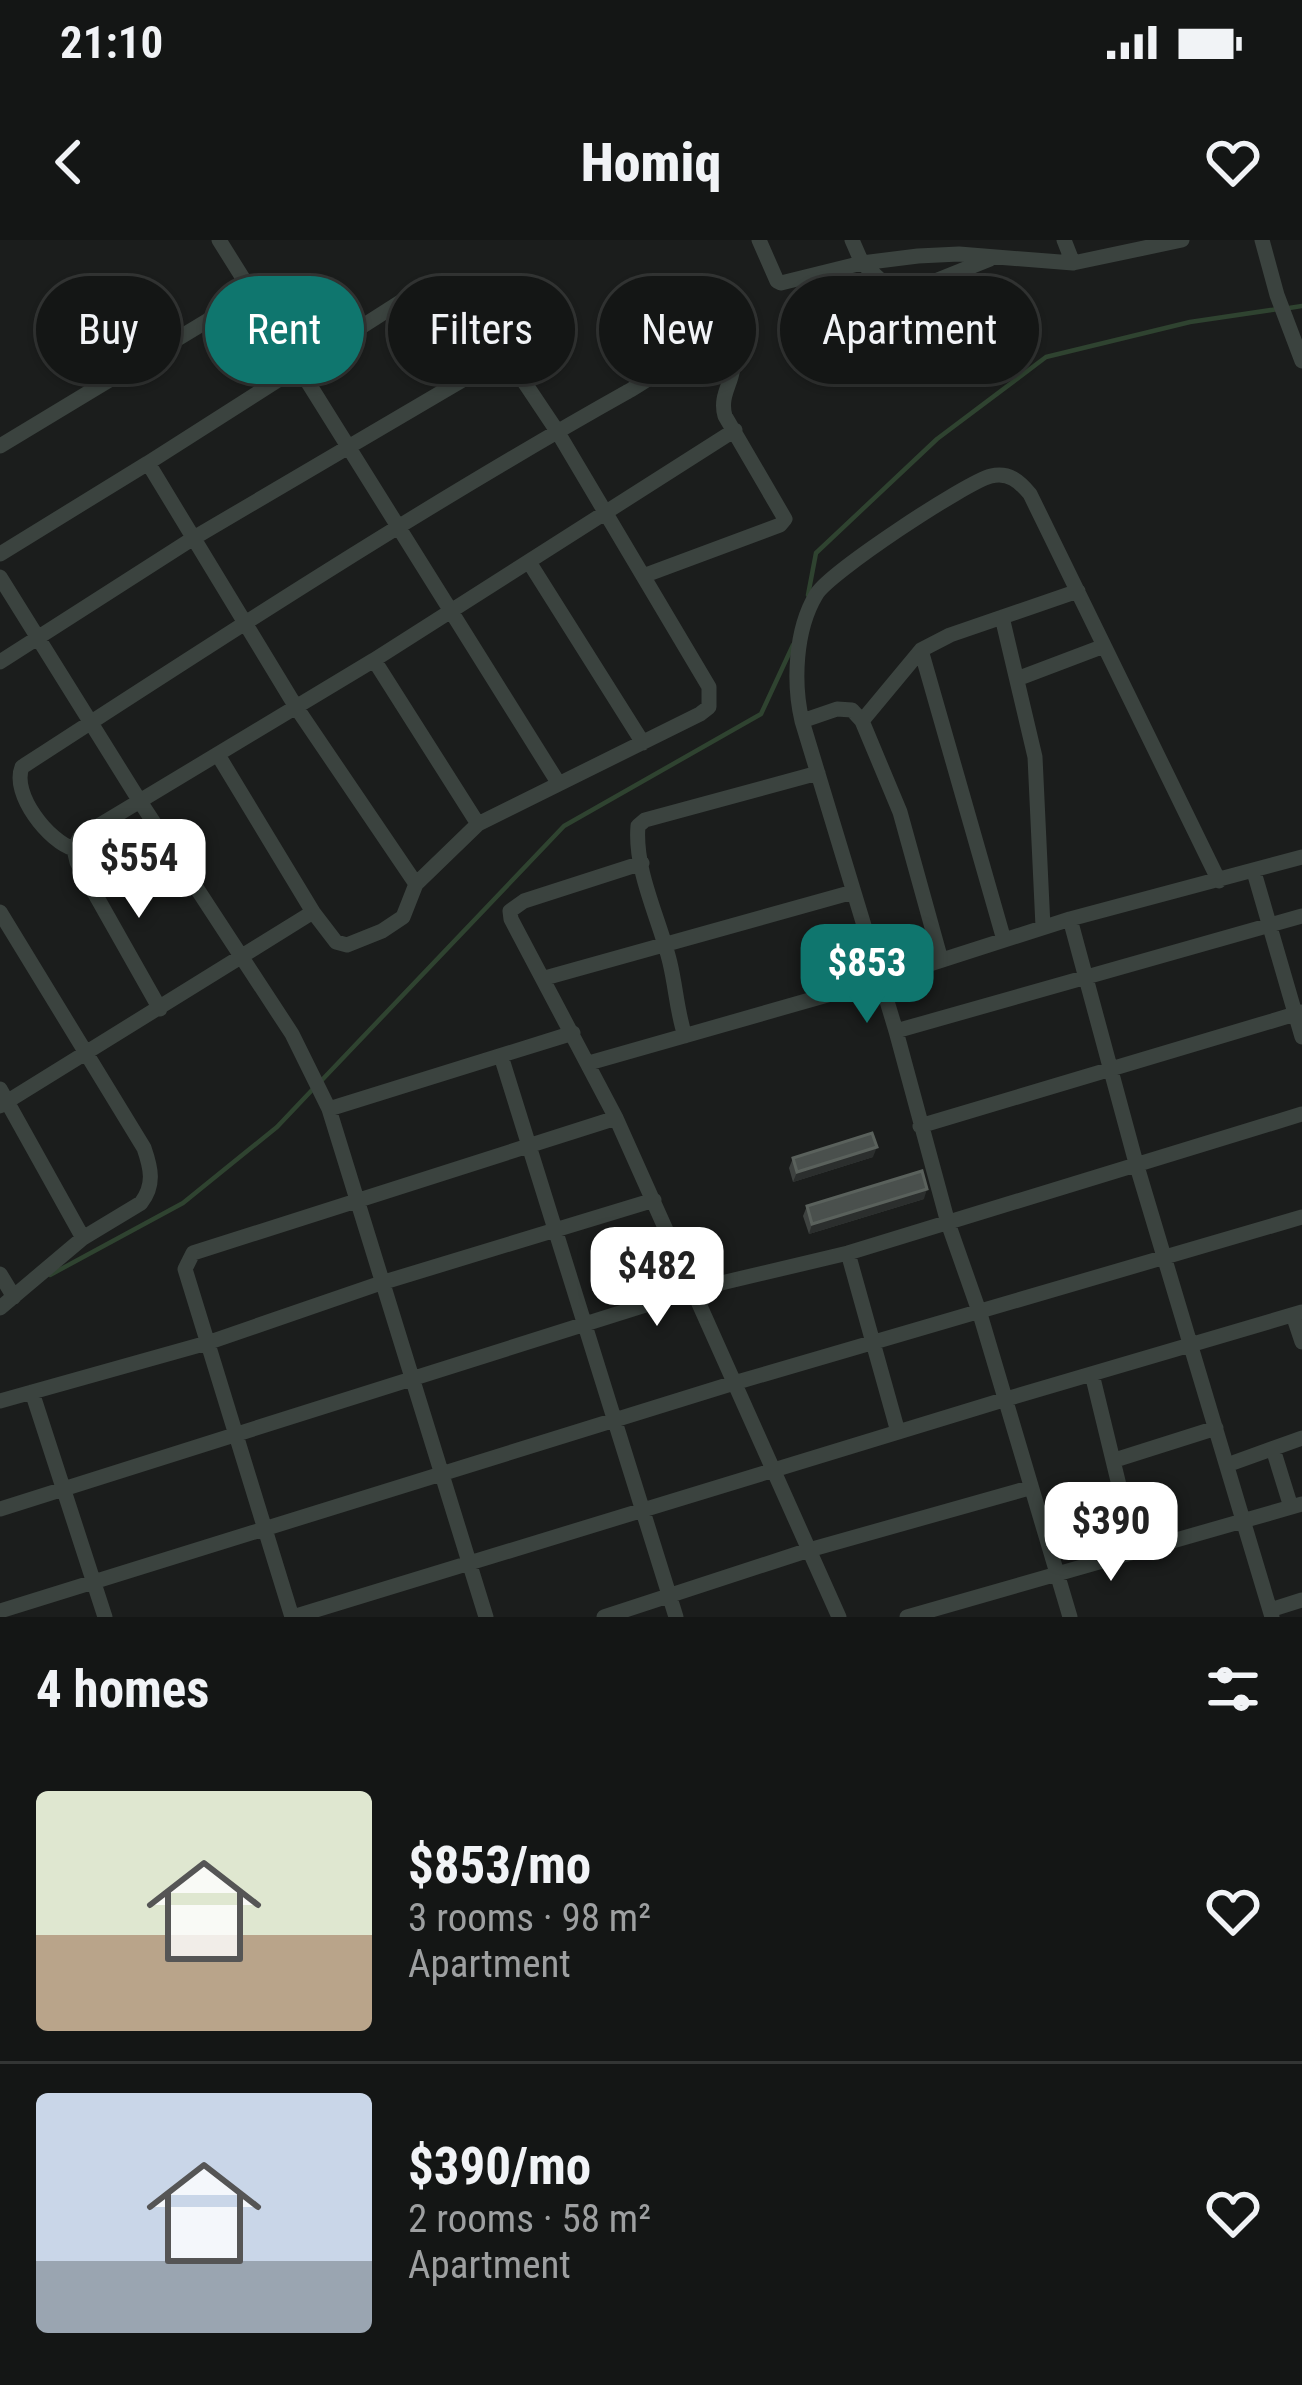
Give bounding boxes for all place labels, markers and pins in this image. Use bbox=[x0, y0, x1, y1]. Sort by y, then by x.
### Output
pin: $554 bbox=[68, 819, 210, 921]
pin: $853 bbox=[796, 924, 938, 1026]
pin: $482 bbox=[586, 1227, 728, 1329]
pin: $390 bbox=[1040, 1482, 1182, 1584]

